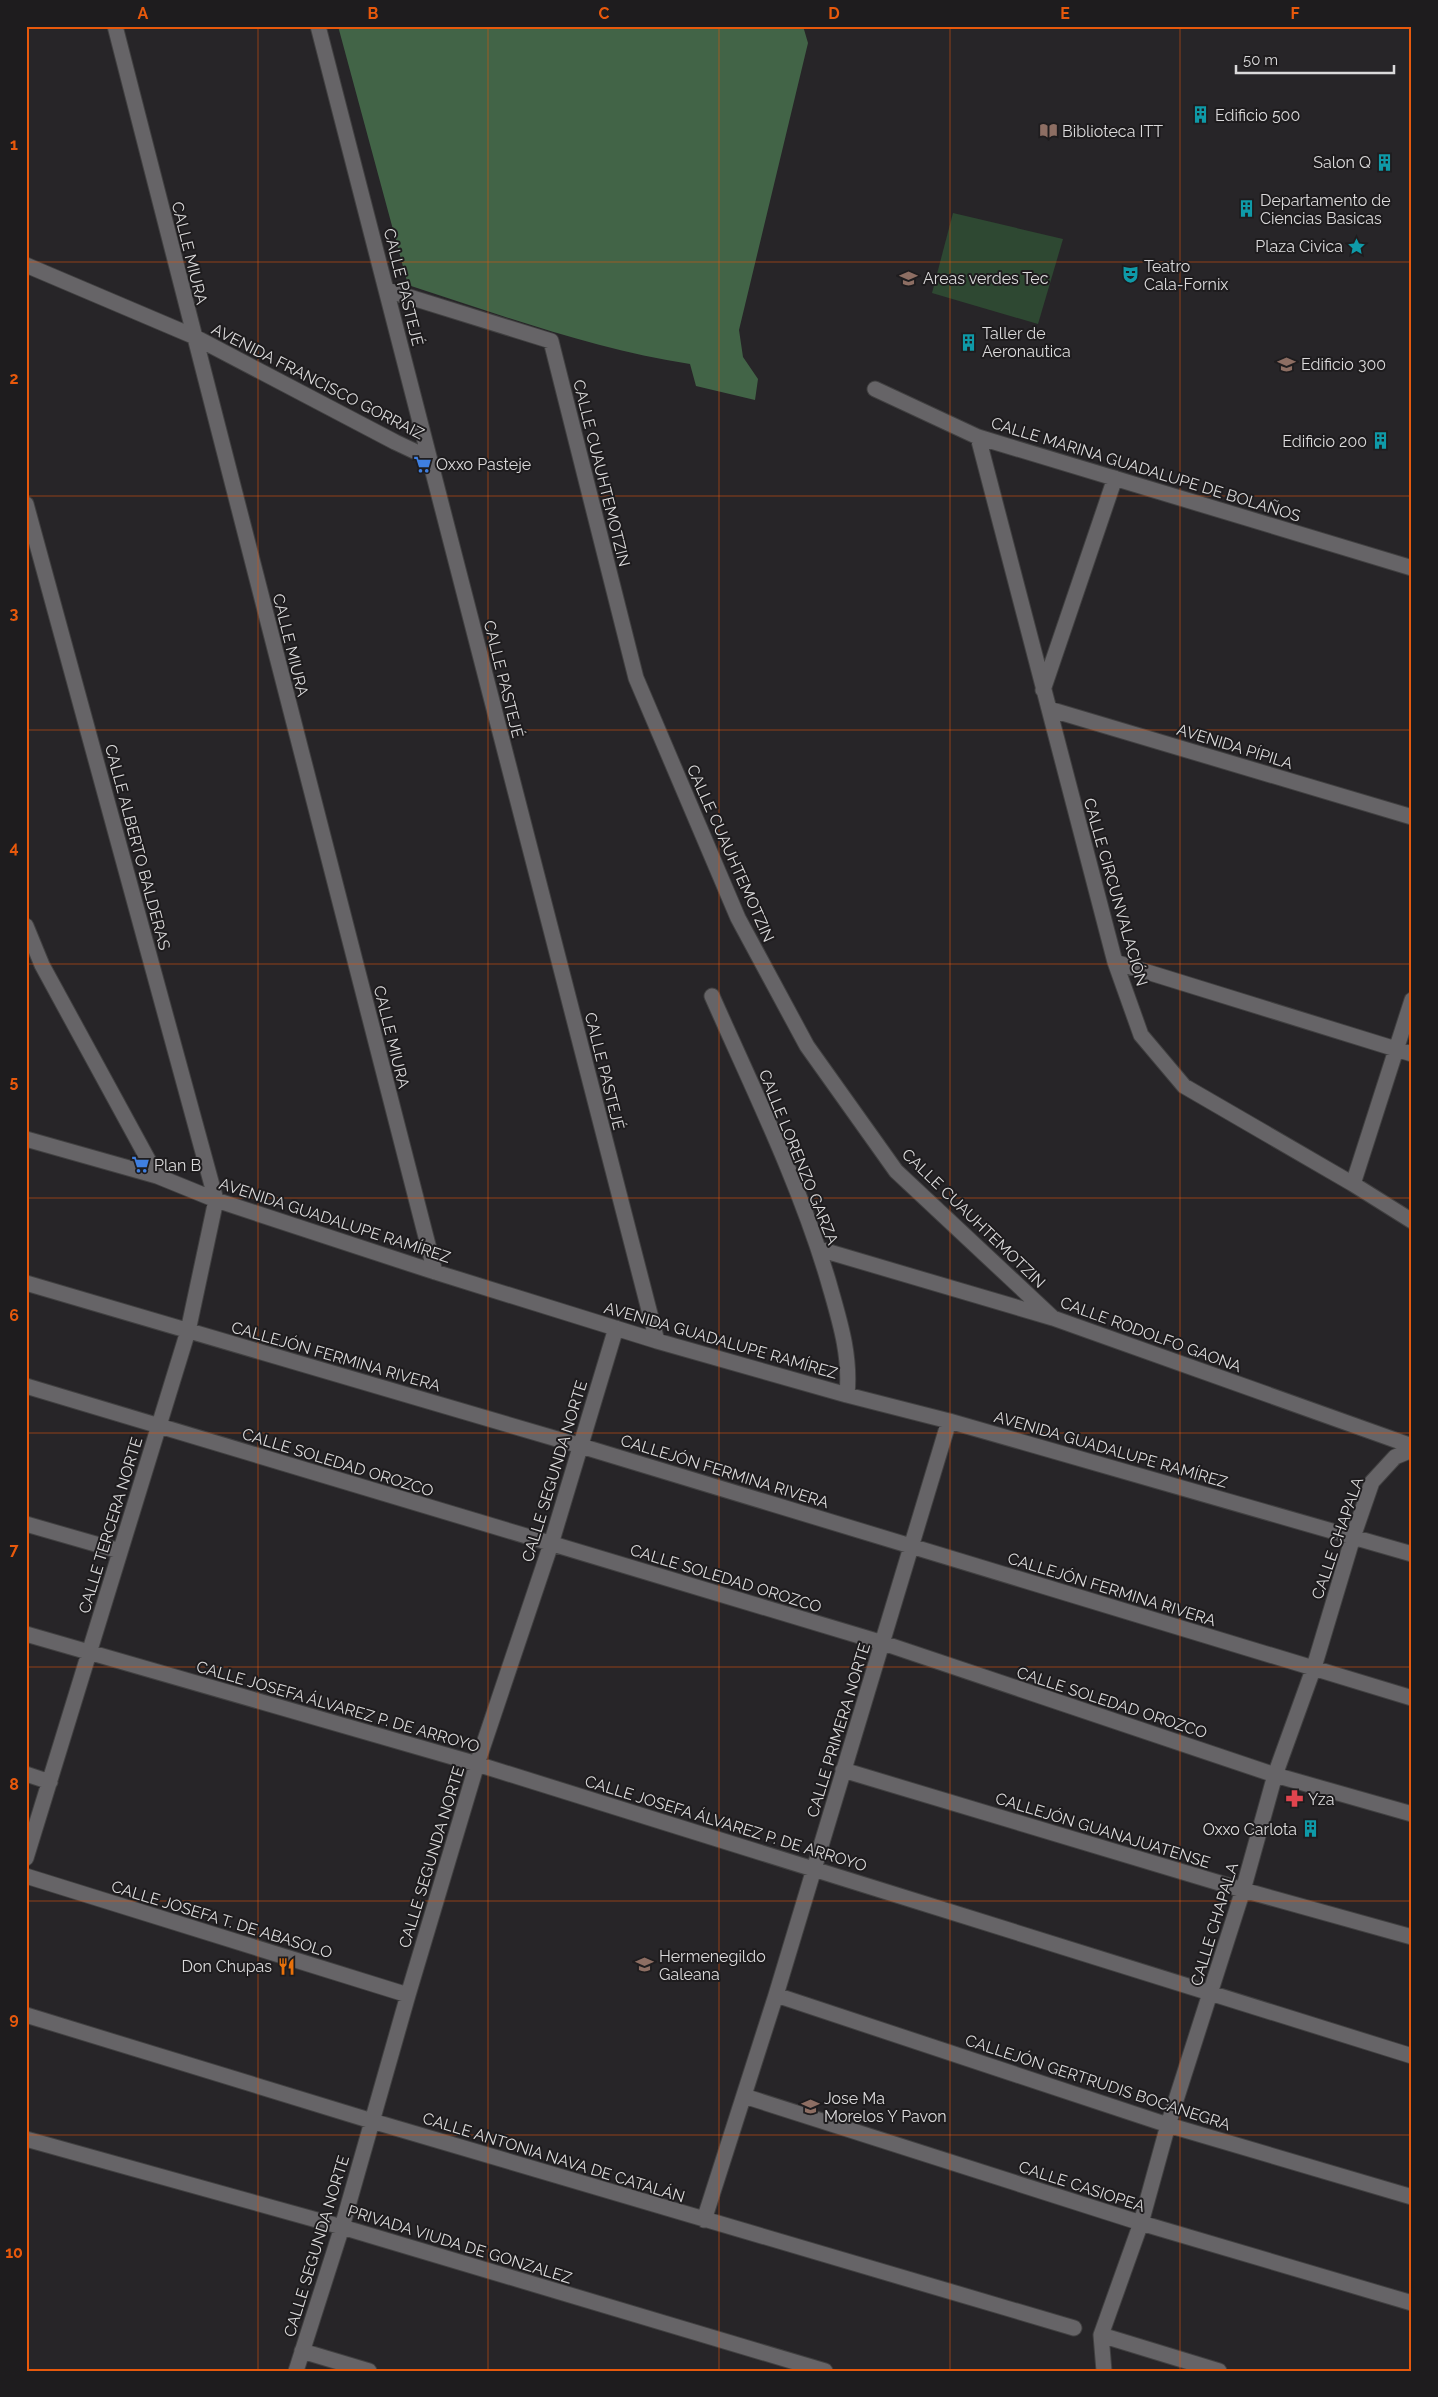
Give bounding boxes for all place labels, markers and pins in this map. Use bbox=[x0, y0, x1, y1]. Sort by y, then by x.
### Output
building icon: Edificio 500 bbox=[1191, 105, 1211, 125]
place label: Edificio 500 bbox=[1215, 106, 1300, 125]
library icon: Biblioteca ITT bbox=[1038, 121, 1058, 141]
place label: Biblioteca ITT bbox=[1062, 122, 1163, 141]
building icon: Salon Q bbox=[1375, 152, 1395, 172]
place label: Salon Q bbox=[1313, 153, 1371, 172]
place label: Departamento de Ciencias Basicas bbox=[1260, 191, 1391, 228]
building icon: Departamento de Ciencias Basicas bbox=[1236, 199, 1256, 219]
place icon: Plaza Civica bbox=[1347, 236, 1367, 256]
place label: Plaza Civica bbox=[1255, 237, 1343, 256]
place label: Teatro Cala-Fornix bbox=[1144, 257, 1228, 294]
theatre icon: Teatro Cala-Fornix bbox=[1120, 265, 1140, 285]
school or university icon: Areas verdes Tec bbox=[899, 268, 919, 288]
place label: Areas verdes Tec bbox=[923, 269, 1049, 288]
place label: Taller de Aeronautica bbox=[982, 324, 1071, 361]
building icon: Taller de Aeronautica bbox=[958, 332, 978, 352]
school or university icon: Edificio 300 bbox=[1277, 354, 1297, 374]
place label: Edificio 300 bbox=[1301, 355, 1386, 374]
building icon: Edificio 200 bbox=[1371, 431, 1391, 451]
place label: Edificio 200 bbox=[1282, 432, 1367, 451]
supermarket icon: Oxxo Pasteje bbox=[412, 454, 432, 474]
place label: Oxxo Pasteje bbox=[436, 455, 531, 474]
supermarket icon: Plan B bbox=[130, 1155, 150, 1175]
place label: Plan B bbox=[154, 1156, 201, 1175]
pharmacy icon: Yza bbox=[1284, 1789, 1304, 1809]
place label: Yza bbox=[1308, 1790, 1334, 1809]
building icon: Oxxo Carlota bbox=[1301, 1819, 1321, 1839]
place label: Oxxo Carlota bbox=[1203, 1820, 1297, 1839]
place label: Hermenegildo Galeana bbox=[659, 1947, 766, 1984]
school or university icon: Hermenegildo Galeana bbox=[635, 1955, 655, 1975]
restaurant icon: Don Chupas bbox=[276, 1956, 296, 1976]
place label: Don Chupas bbox=[182, 1957, 272, 1976]
place label: Jose Ma Morelos Y Pavon bbox=[824, 2089, 947, 2126]
school or university icon: Jose Ma Morelos Y Pavon bbox=[800, 2097, 820, 2117]

